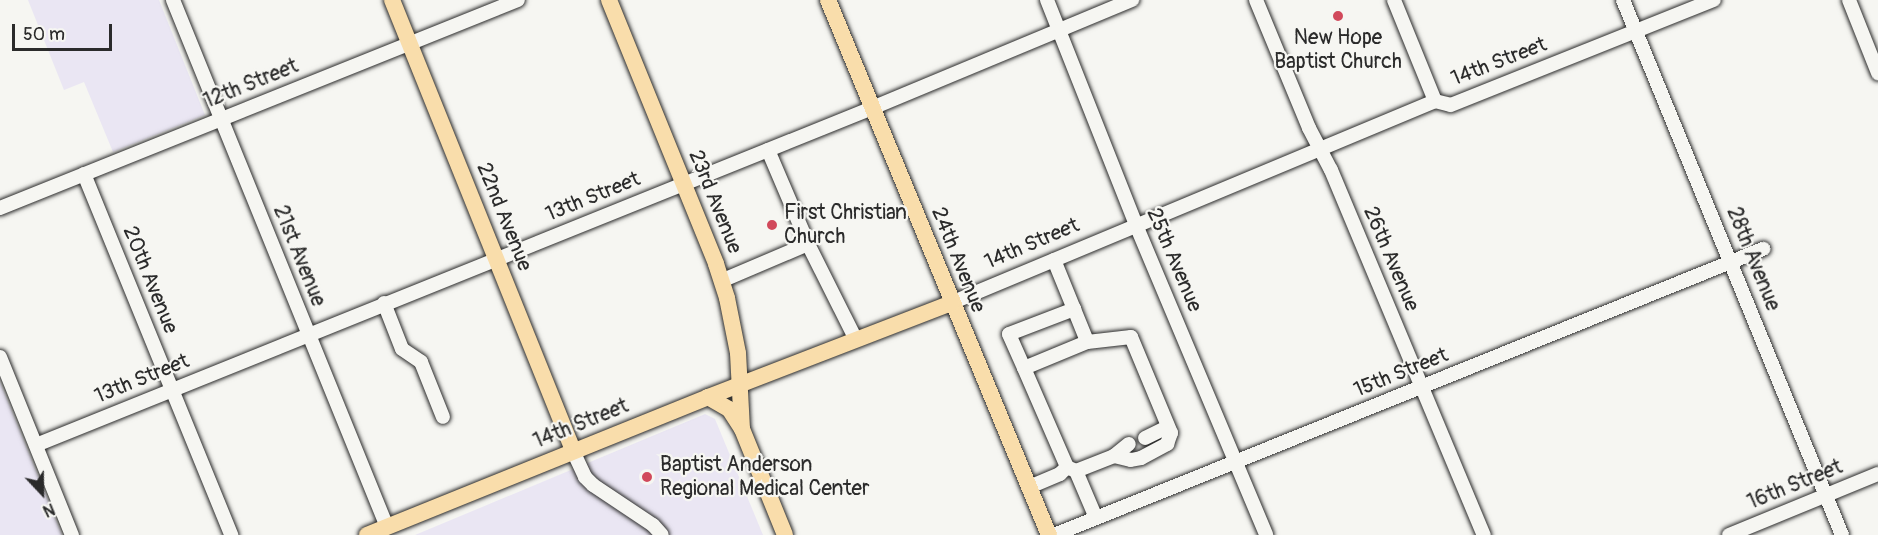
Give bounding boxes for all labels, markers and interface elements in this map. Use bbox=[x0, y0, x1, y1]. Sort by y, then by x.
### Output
marker: New Hope Baptist Church bbox=[1331, 9, 1345, 23]
scale bar bbox=[15, 12, 116, 50]
text: 50 m bbox=[23, 23, 65, 46]
place label: New Hope Baptist Church bbox=[1274, 25, 1402, 75]
street label: 14th Street bbox=[1448, 32, 1550, 92]
street label: 12th Street bbox=[200, 54, 302, 114]
street label: 23rd Avenue bbox=[683, 147, 747, 257]
street label: 22nd Avenue bbox=[471, 159, 537, 275]
street label: 13th Street bbox=[542, 167, 644, 227]
place label: First Christian Church bbox=[784, 200, 907, 250]
street label: 21st Avenue bbox=[267, 202, 331, 310]
street label: 26th Avenue bbox=[1358, 203, 1424, 315]
street label: 28th Avenue bbox=[1721, 203, 1785, 315]
street label: 24th Avenue bbox=[925, 204, 991, 316]
street label: 25th Avenue bbox=[1141, 204, 1207, 316]
street label: 14th Street bbox=[981, 213, 1083, 275]
marker: First Christian Church bbox=[765, 218, 779, 232]
street label: 20th Avenue bbox=[117, 223, 183, 337]
street label: 15th Street bbox=[1350, 343, 1452, 403]
street label: 13th Street bbox=[91, 349, 193, 409]
street label: 14th Street bbox=[530, 394, 632, 454]
place label: Baptist Anderson Regional Medical Center bbox=[660, 452, 869, 502]
street label: 16th Street bbox=[1744, 455, 1846, 515]
north arrow bbox=[12, 463, 72, 523]
marker: Baptist Anderson Regional Medical Center bbox=[638, 468, 656, 486]
text: N bbox=[40, 498, 58, 521]

